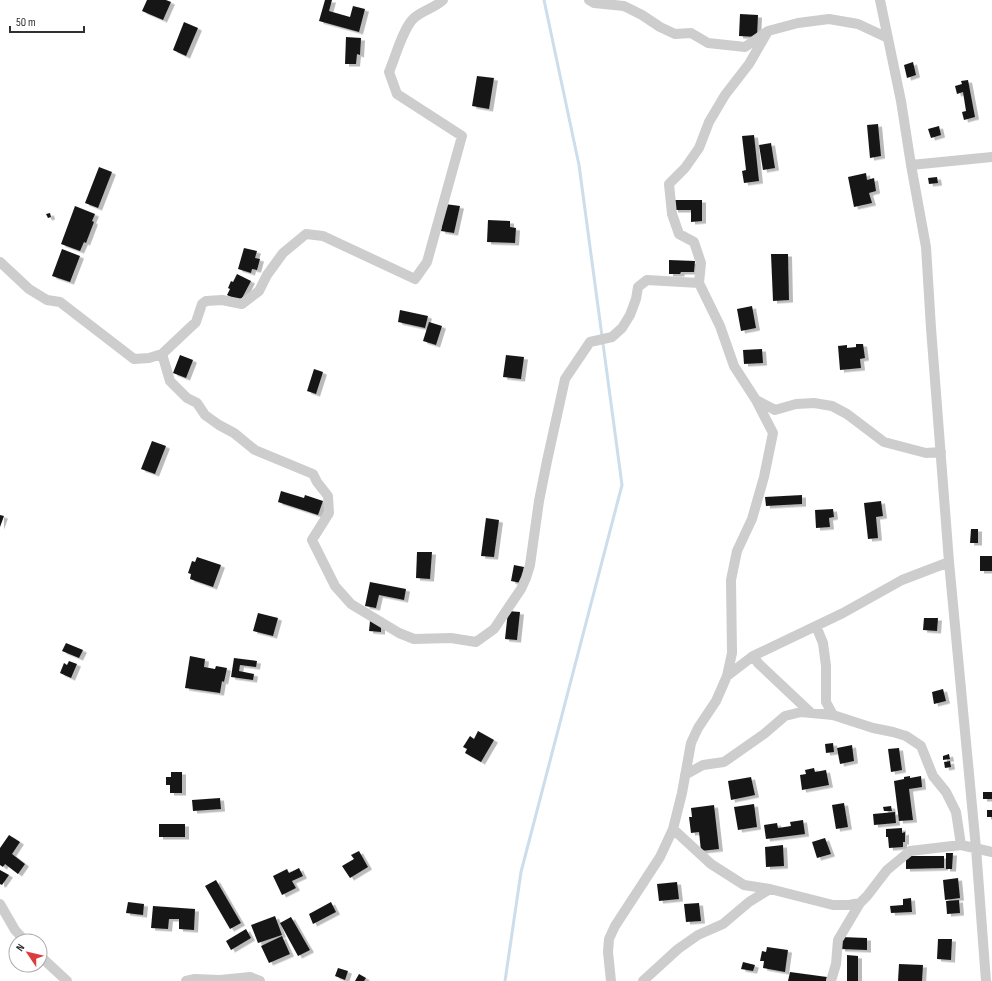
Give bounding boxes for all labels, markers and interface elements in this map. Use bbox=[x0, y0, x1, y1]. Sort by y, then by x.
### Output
scale bar bbox=[10, 8, 84, 34]
text: 50 m bbox=[16, 15, 36, 30]
north arrow bbox=[8, 933, 48, 973]
text: N bbox=[13, 941, 27, 954]

